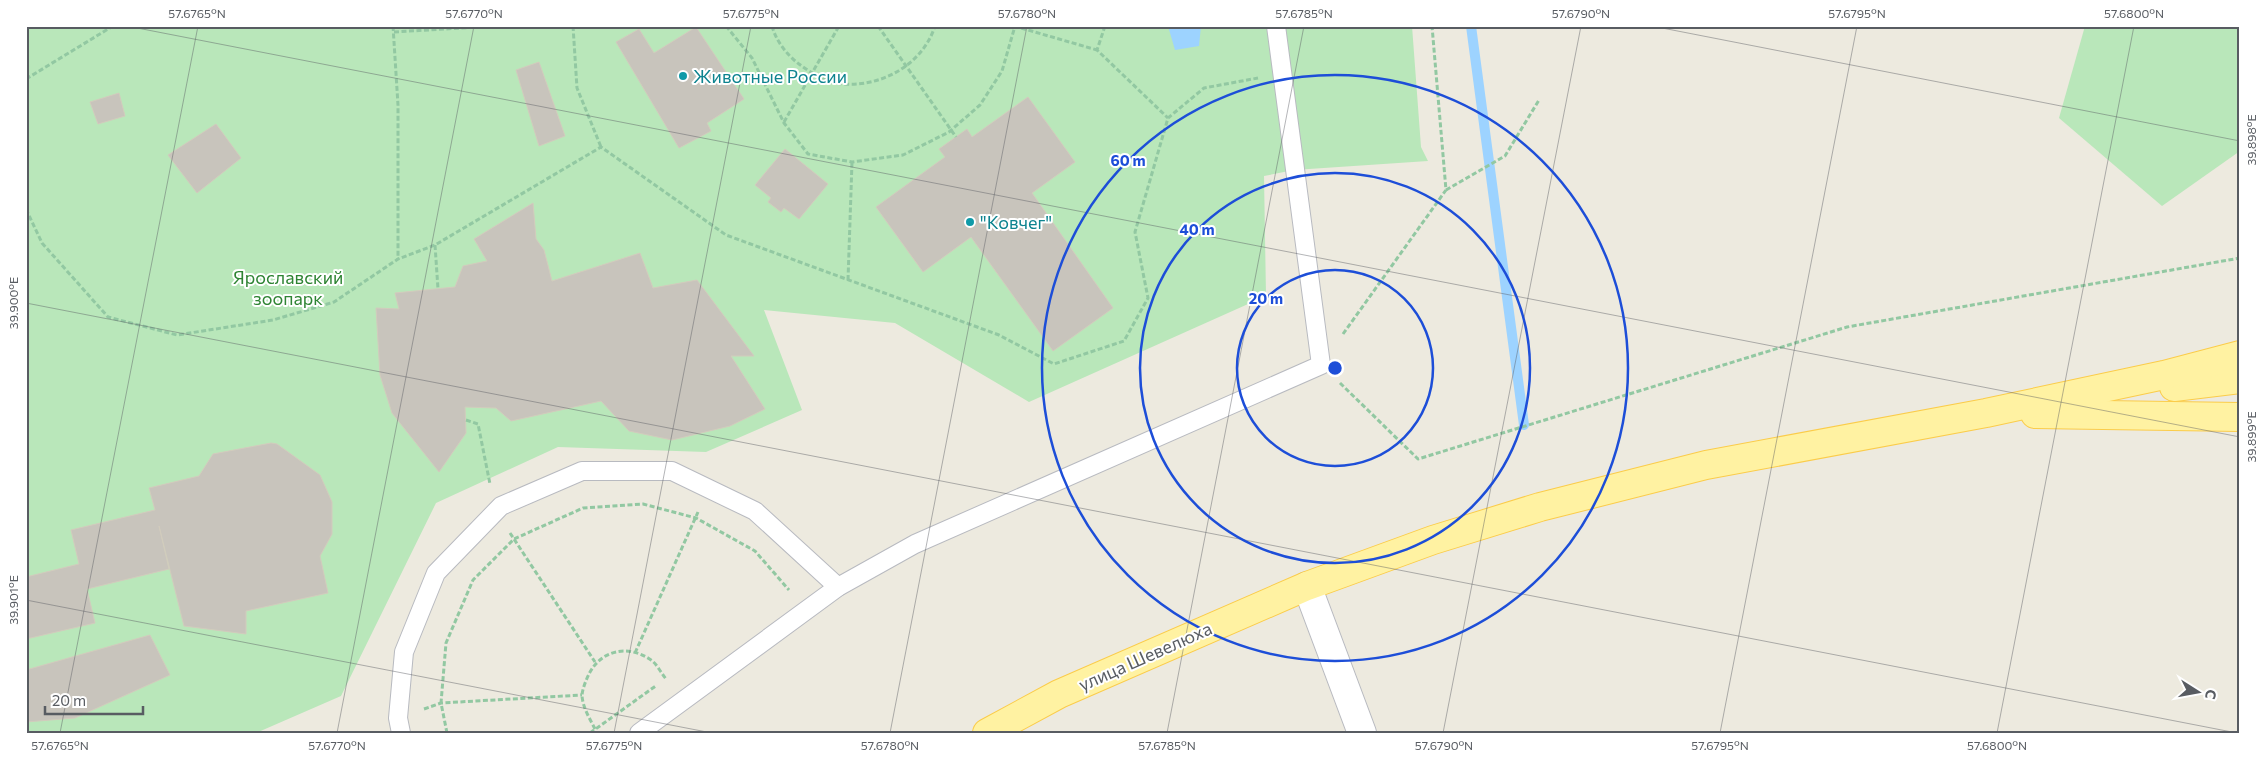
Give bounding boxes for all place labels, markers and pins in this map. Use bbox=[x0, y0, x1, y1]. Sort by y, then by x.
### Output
place label: Животные России bbox=[693, 65, 847, 87]
marker: Животные России bbox=[677, 70, 689, 82]
place label: "Ковчег" bbox=[980, 211, 1052, 233]
marker: "Ковчег" bbox=[964, 216, 976, 228]
centre of rings bbox=[1326, 359, 1344, 377]

